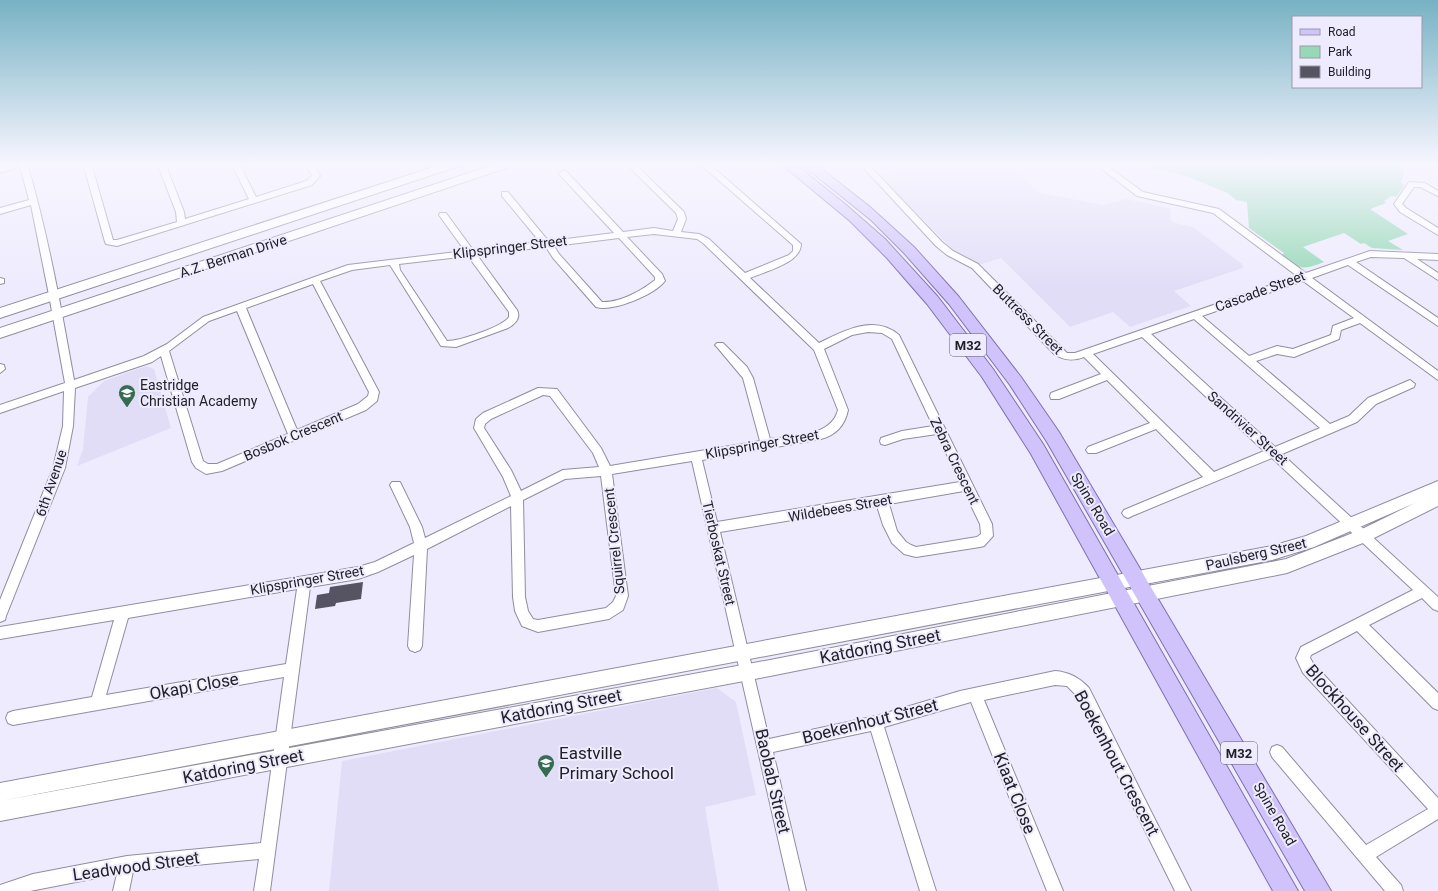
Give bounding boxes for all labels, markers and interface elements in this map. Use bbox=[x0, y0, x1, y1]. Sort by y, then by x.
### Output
legend bbox=[1292, 16, 1422, 88]
text: Road bbox=[1328, 25, 1356, 39]
text: Park bbox=[1328, 45, 1353, 59]
text: Building bbox=[1328, 65, 1371, 79]
street label: A.Z. Berman Drive bbox=[177, 231, 289, 281]
street label: Klipspringer Street bbox=[452, 232, 568, 262]
street label: Cascade Street bbox=[1213, 267, 1308, 315]
street label: Buttress Street bbox=[990, 281, 1067, 358]
road number: M32 bbox=[950, 334, 986, 356]
place label: Eastridge Christian Academy bbox=[140, 377, 258, 409]
school or university icon: Eastridge Christian Academy bbox=[117, 383, 137, 408]
street label: Sandrivier Street bbox=[1205, 388, 1292, 469]
street label: Bosbok Crescent bbox=[241, 408, 345, 464]
street label: Zebra Crescent bbox=[927, 415, 983, 507]
street label: Klipspringer Street bbox=[704, 426, 820, 462]
street label: 6th Avenue bbox=[32, 448, 70, 518]
street label: Spine Road bbox=[1068, 470, 1118, 538]
street label: Squirrel Crescent bbox=[600, 487, 628, 595]
street label: Wildebees Street bbox=[787, 491, 893, 525]
street label: Tierboskat Street bbox=[699, 499, 739, 607]
street label: Paulsberg Street bbox=[1204, 535, 1308, 573]
street label: Klipspringer Street bbox=[249, 562, 365, 598]
street label: Katdoring Street bbox=[818, 624, 942, 668]
street label: Blockhouse Street bbox=[1302, 660, 1408, 776]
street label: Okapi Close bbox=[148, 668, 240, 704]
street label: Katdoring Street bbox=[499, 684, 623, 728]
street label: Boekenhout Crescent bbox=[1070, 687, 1164, 839]
street label: Boekenhout Street bbox=[800, 694, 940, 748]
street label: Baobab Street bbox=[751, 727, 795, 835]
road number: M32 bbox=[1221, 742, 1257, 764]
place label: Eastville Primary School bbox=[559, 743, 674, 783]
street label: Katdoring Street bbox=[181, 744, 305, 788]
street label: Kiaat Close bbox=[990, 749, 1040, 837]
school or university icon: Eastville Primary School bbox=[536, 753, 556, 778]
street label: Spine Road bbox=[1250, 780, 1300, 848]
street label: Leadwood Street bbox=[71, 847, 201, 885]

